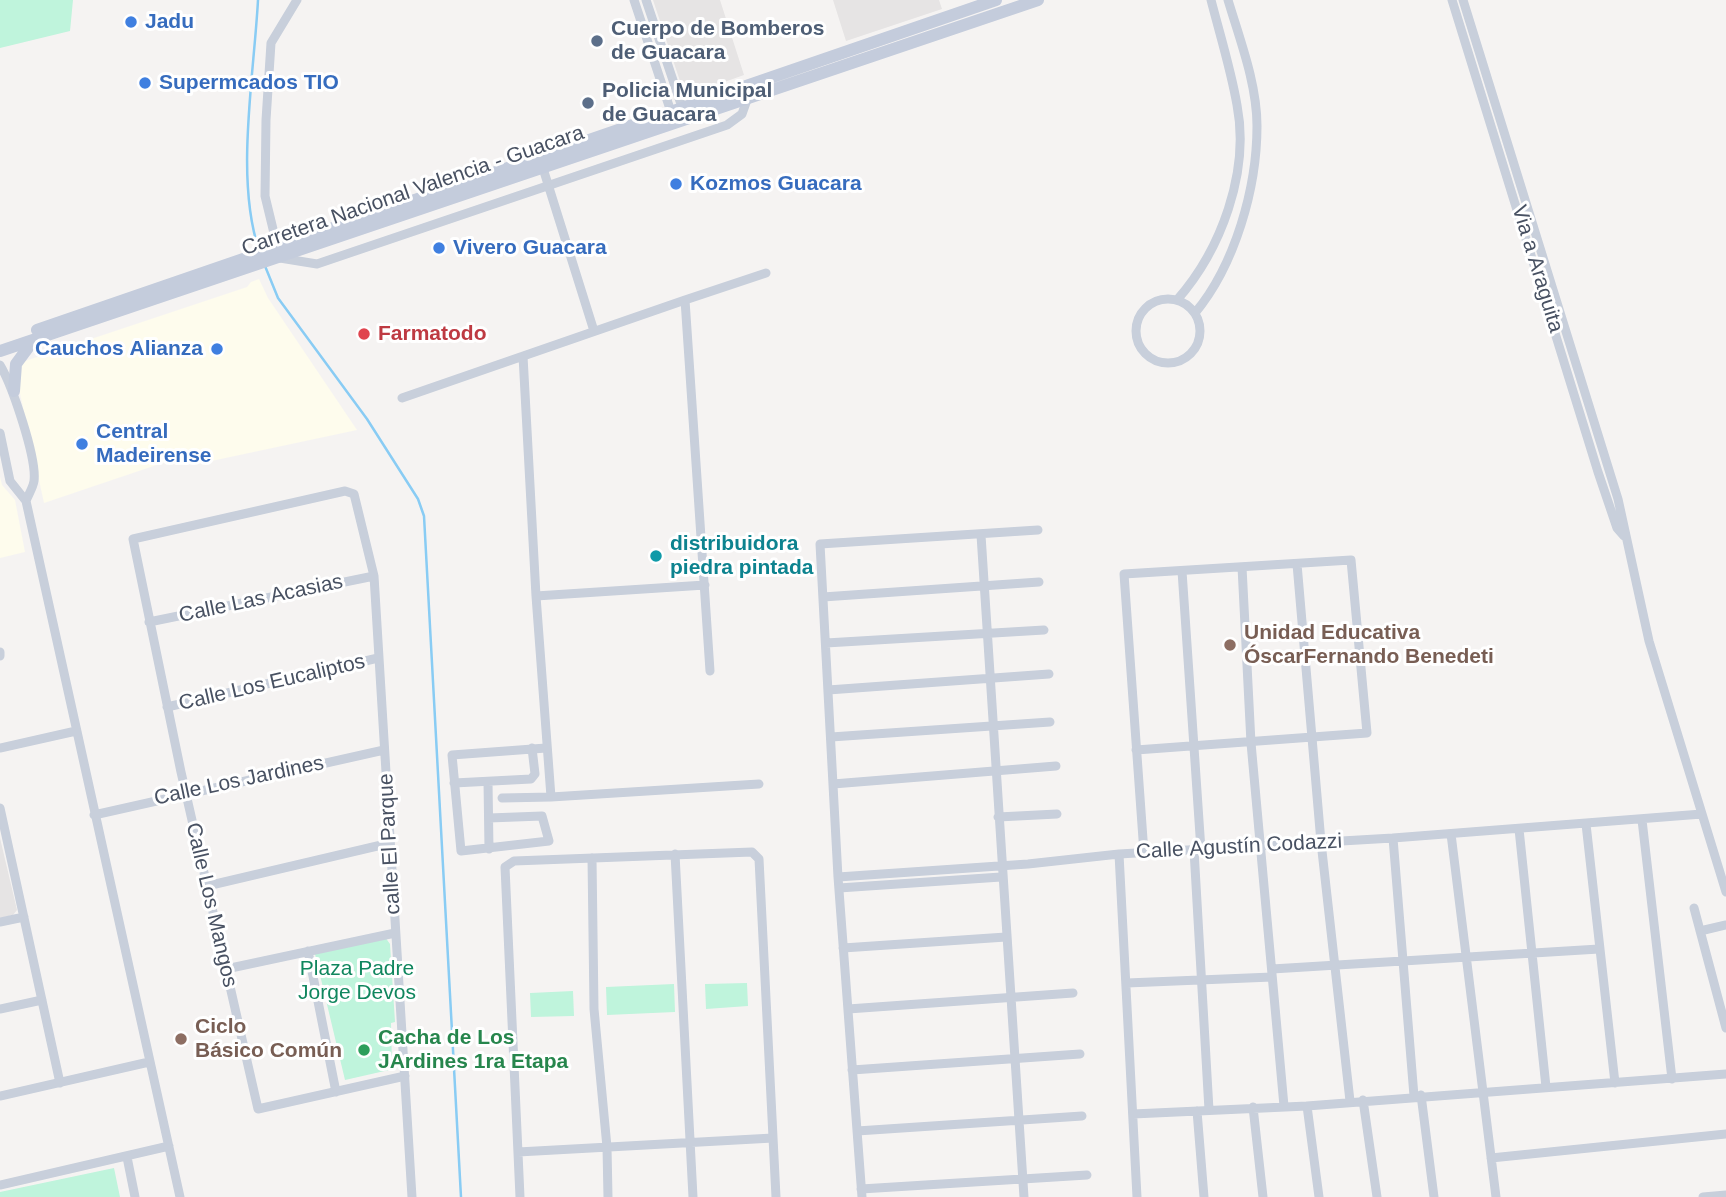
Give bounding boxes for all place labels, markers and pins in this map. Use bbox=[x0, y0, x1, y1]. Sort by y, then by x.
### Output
place label: Jadu bbox=[145, 9, 194, 35]
marker: Jadu bbox=[123, 14, 139, 30]
place label: Cuerpo de Bomberos de Guacara bbox=[611, 16, 825, 66]
marker: Cuerpo de Bomberos de Guacara bbox=[589, 33, 605, 49]
place label: Supermcados TIO bbox=[159, 70, 339, 96]
marker: Supermcados TIO bbox=[137, 75, 153, 91]
place label: Policia Municipal de Guacara bbox=[602, 78, 772, 128]
marker: Policia Municipal de Guacara bbox=[580, 95, 596, 111]
place label: Kozmos Guacara bbox=[690, 171, 862, 197]
marker: Kozmos Guacara bbox=[668, 176, 684, 192]
place label: Vivero Guacara bbox=[453, 235, 607, 261]
marker: Vivero Guacara bbox=[431, 240, 447, 256]
place label: Farmatodo bbox=[378, 321, 487, 347]
marker: Farmatodo bbox=[356, 326, 372, 342]
place label: Cauchos Alianza bbox=[35, 336, 203, 362]
marker: Cauchos Alianza bbox=[209, 341, 225, 357]
place label: Central Madeirense bbox=[96, 419, 212, 469]
marker: Central Madeirense bbox=[74, 436, 90, 452]
place label: distribuidora piedra pintada bbox=[670, 531, 814, 581]
marker: distribuidora piedra pintada bbox=[648, 548, 664, 564]
place label: Unidad Educativa ÓscarFernando Benedeti bbox=[1244, 620, 1494, 670]
marker: Unidad Educativa ÓscarFernando Benedeti bbox=[1222, 637, 1238, 653]
place label: Ciclo Básico Común bbox=[195, 1014, 342, 1064]
place label: Cacha de Los JArdines 1ra Etapa bbox=[378, 1025, 568, 1075]
marker: Ciclo Básico Común bbox=[173, 1031, 189, 1047]
marker: Cacha de Los JArdines 1ra Etapa bbox=[356, 1042, 372, 1058]

